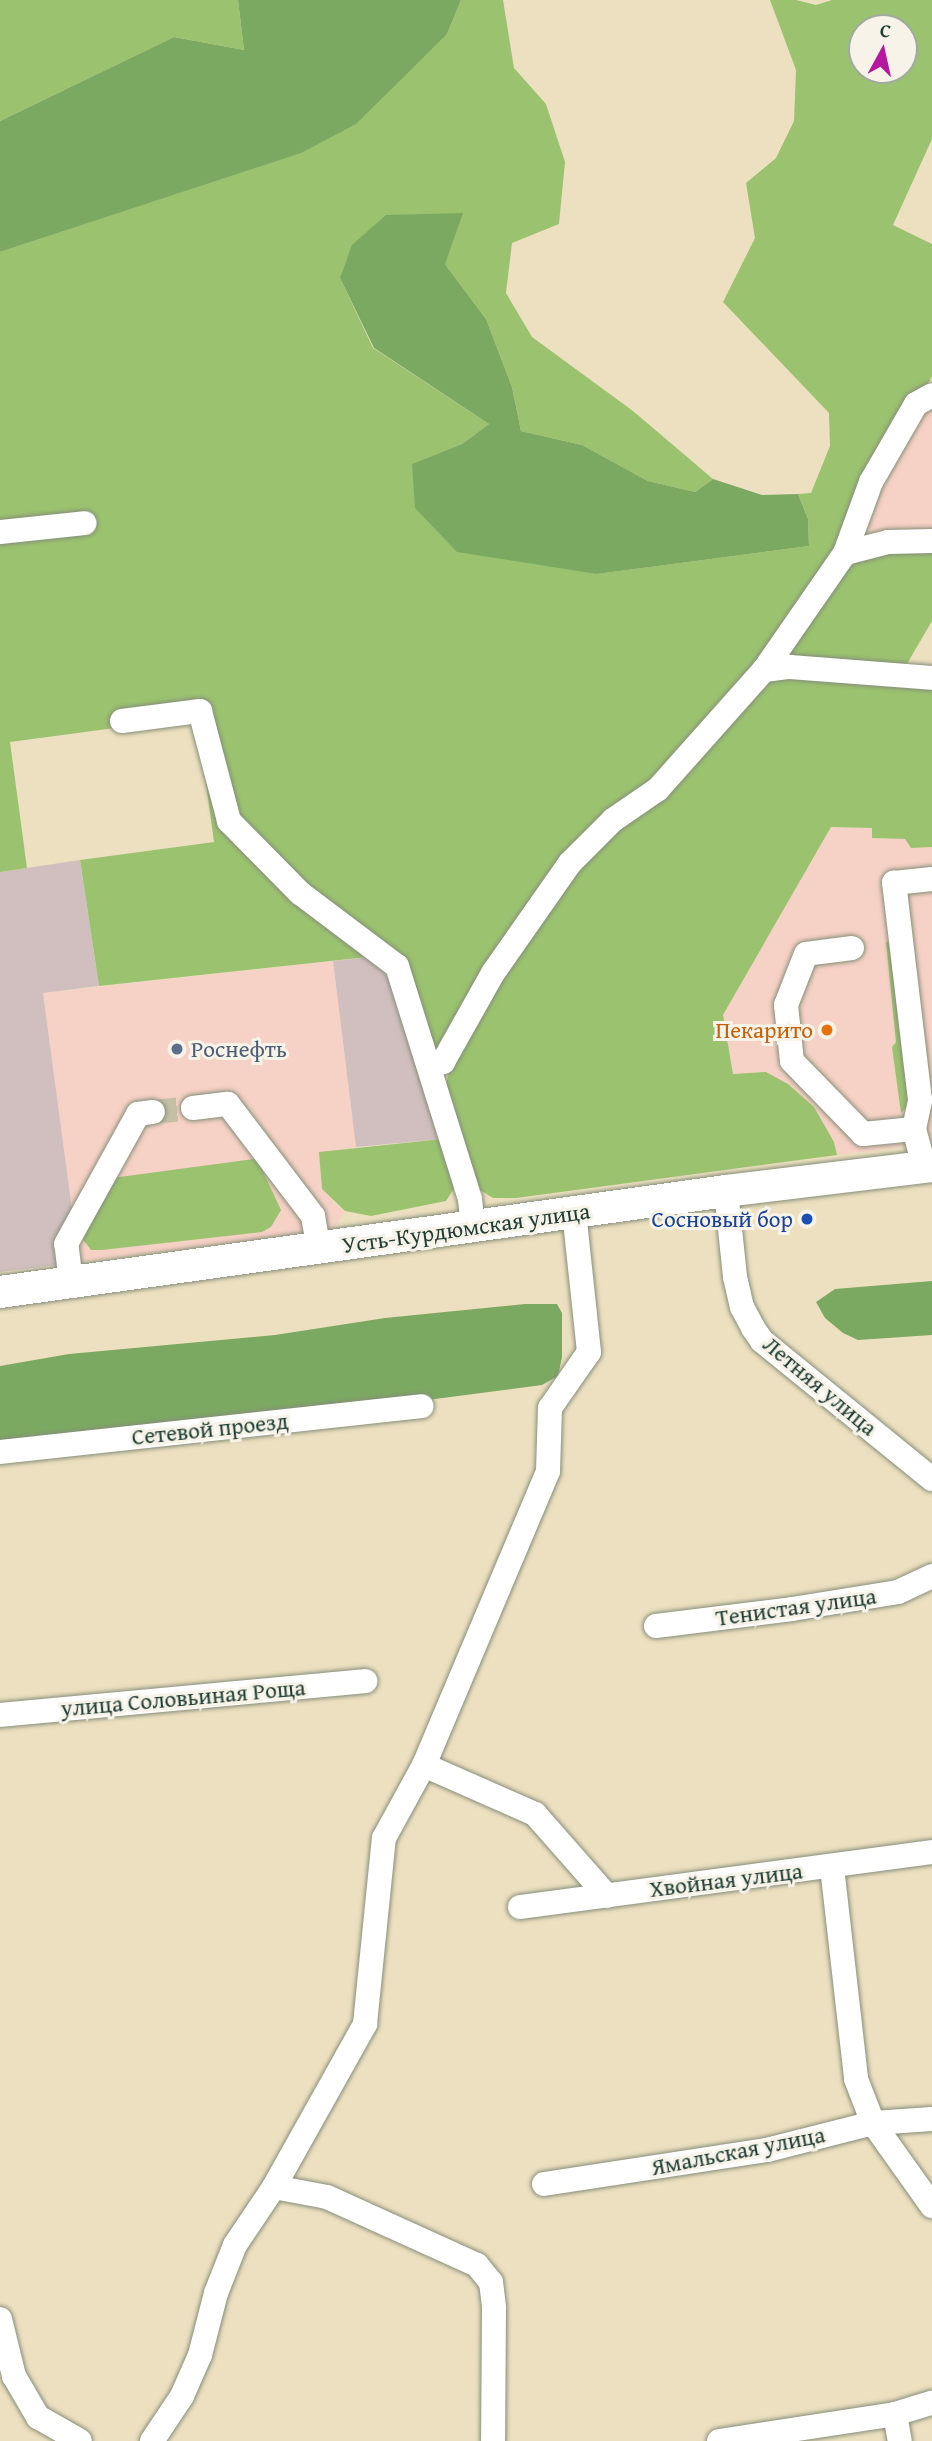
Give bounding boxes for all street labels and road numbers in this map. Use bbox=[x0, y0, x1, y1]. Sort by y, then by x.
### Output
street label: Усть-Курдюмская улица bbox=[340, 1197, 592, 1259]
street label: Летняя улица bbox=[757, 1330, 883, 1442]
street label: Сетевой проезд bbox=[130, 1407, 290, 1451]
street label: Тенистая улица bbox=[714, 1582, 878, 1632]
street label: улица Соловьиная Роща bbox=[60, 1674, 306, 1722]
street label: Хвойная улица bbox=[648, 1857, 804, 1903]
street label: Ямальская улица bbox=[649, 2121, 827, 2181]

